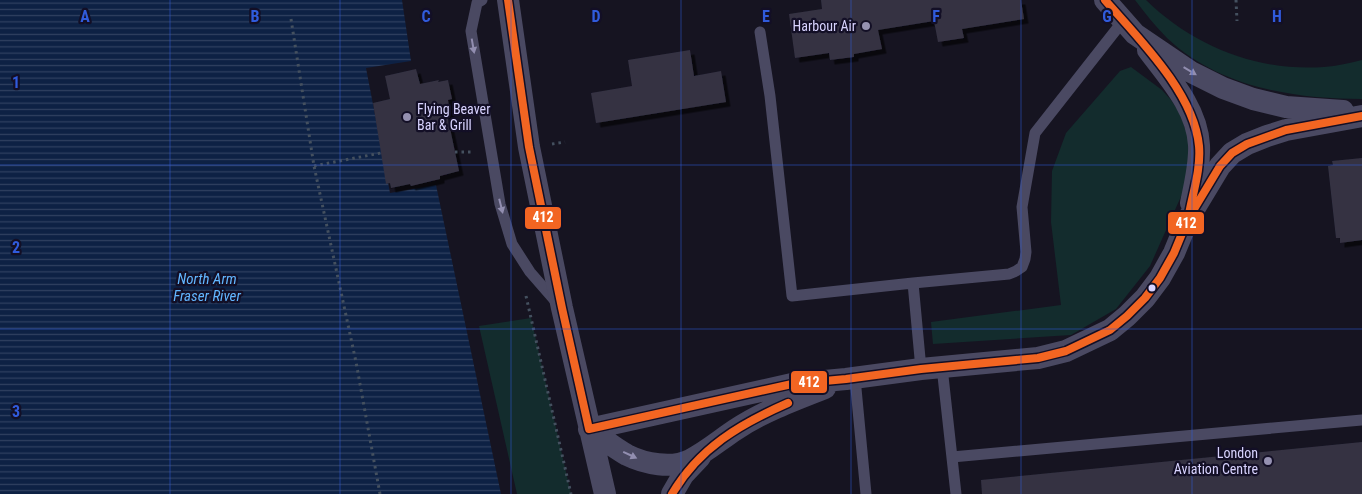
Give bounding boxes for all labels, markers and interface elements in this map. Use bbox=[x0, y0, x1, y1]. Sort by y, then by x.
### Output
text: A bbox=[80, 7, 90, 26]
text: B bbox=[251, 7, 260, 26]
text: C bbox=[421, 7, 431, 26]
text: D bbox=[591, 7, 601, 26]
text: E bbox=[762, 7, 770, 26]
text: F bbox=[932, 7, 940, 26]
text: G bbox=[1102, 7, 1112, 26]
text: H bbox=[1272, 7, 1282, 26]
place label: Harbour Air bbox=[793, 18, 856, 34]
marker: Harbour Air bbox=[860, 20, 872, 32]
one-way arrow bbox=[470, 38, 478, 54]
one-way arrow bbox=[1183, 66, 1196, 75]
text: 1 bbox=[12, 73, 20, 92]
place label: Flying Beaver Bar & Grill bbox=[417, 101, 490, 133]
marker: Flying Beaver Bar & Grill bbox=[401, 111, 413, 123]
one-way arrow bbox=[497, 198, 505, 213]
line badge: 412 bbox=[524, 206, 562, 230]
text: 412 bbox=[532, 209, 554, 225]
line badge: 412 bbox=[1167, 211, 1205, 235]
text: 412 bbox=[1175, 215, 1197, 231]
text: 2 bbox=[12, 238, 20, 257]
water label: North Arm Fraser River bbox=[173, 270, 241, 305]
unlabelled marker bbox=[1147, 283, 1157, 293]
line badge: 412 bbox=[790, 370, 828, 394]
text: 412 bbox=[798, 374, 820, 390]
text: 3 bbox=[12, 402, 20, 421]
place label: London Aviation Centre bbox=[1174, 445, 1258, 477]
one-way arrow bbox=[623, 452, 637, 460]
marker: London Aviation Centre bbox=[1262, 455, 1274, 467]

